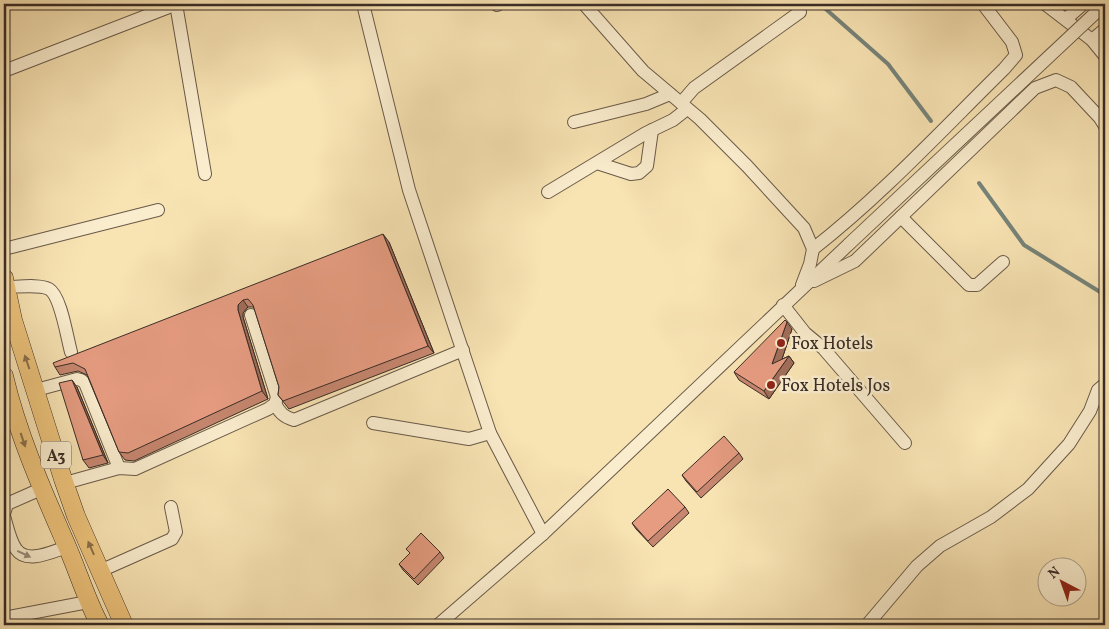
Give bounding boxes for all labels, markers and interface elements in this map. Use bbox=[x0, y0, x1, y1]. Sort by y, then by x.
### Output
place label: Fox Hotels bbox=[791, 332, 873, 357]
marker: Fox Hotels bbox=[775, 337, 787, 349]
one-way arrow bbox=[23, 354, 30, 369]
place label: Fox Hotels Jos bbox=[781, 374, 890, 399]
marker: Fox Hotels Jos bbox=[765, 379, 777, 391]
one-way arrow bbox=[20, 432, 27, 447]
road number: A3 bbox=[41, 442, 71, 468]
one-way arrow bbox=[86, 541, 94, 555]
one-way arrow bbox=[17, 550, 32, 558]
north arrow bbox=[1036, 556, 1086, 606]
text: N bbox=[1044, 563, 1065, 584]

